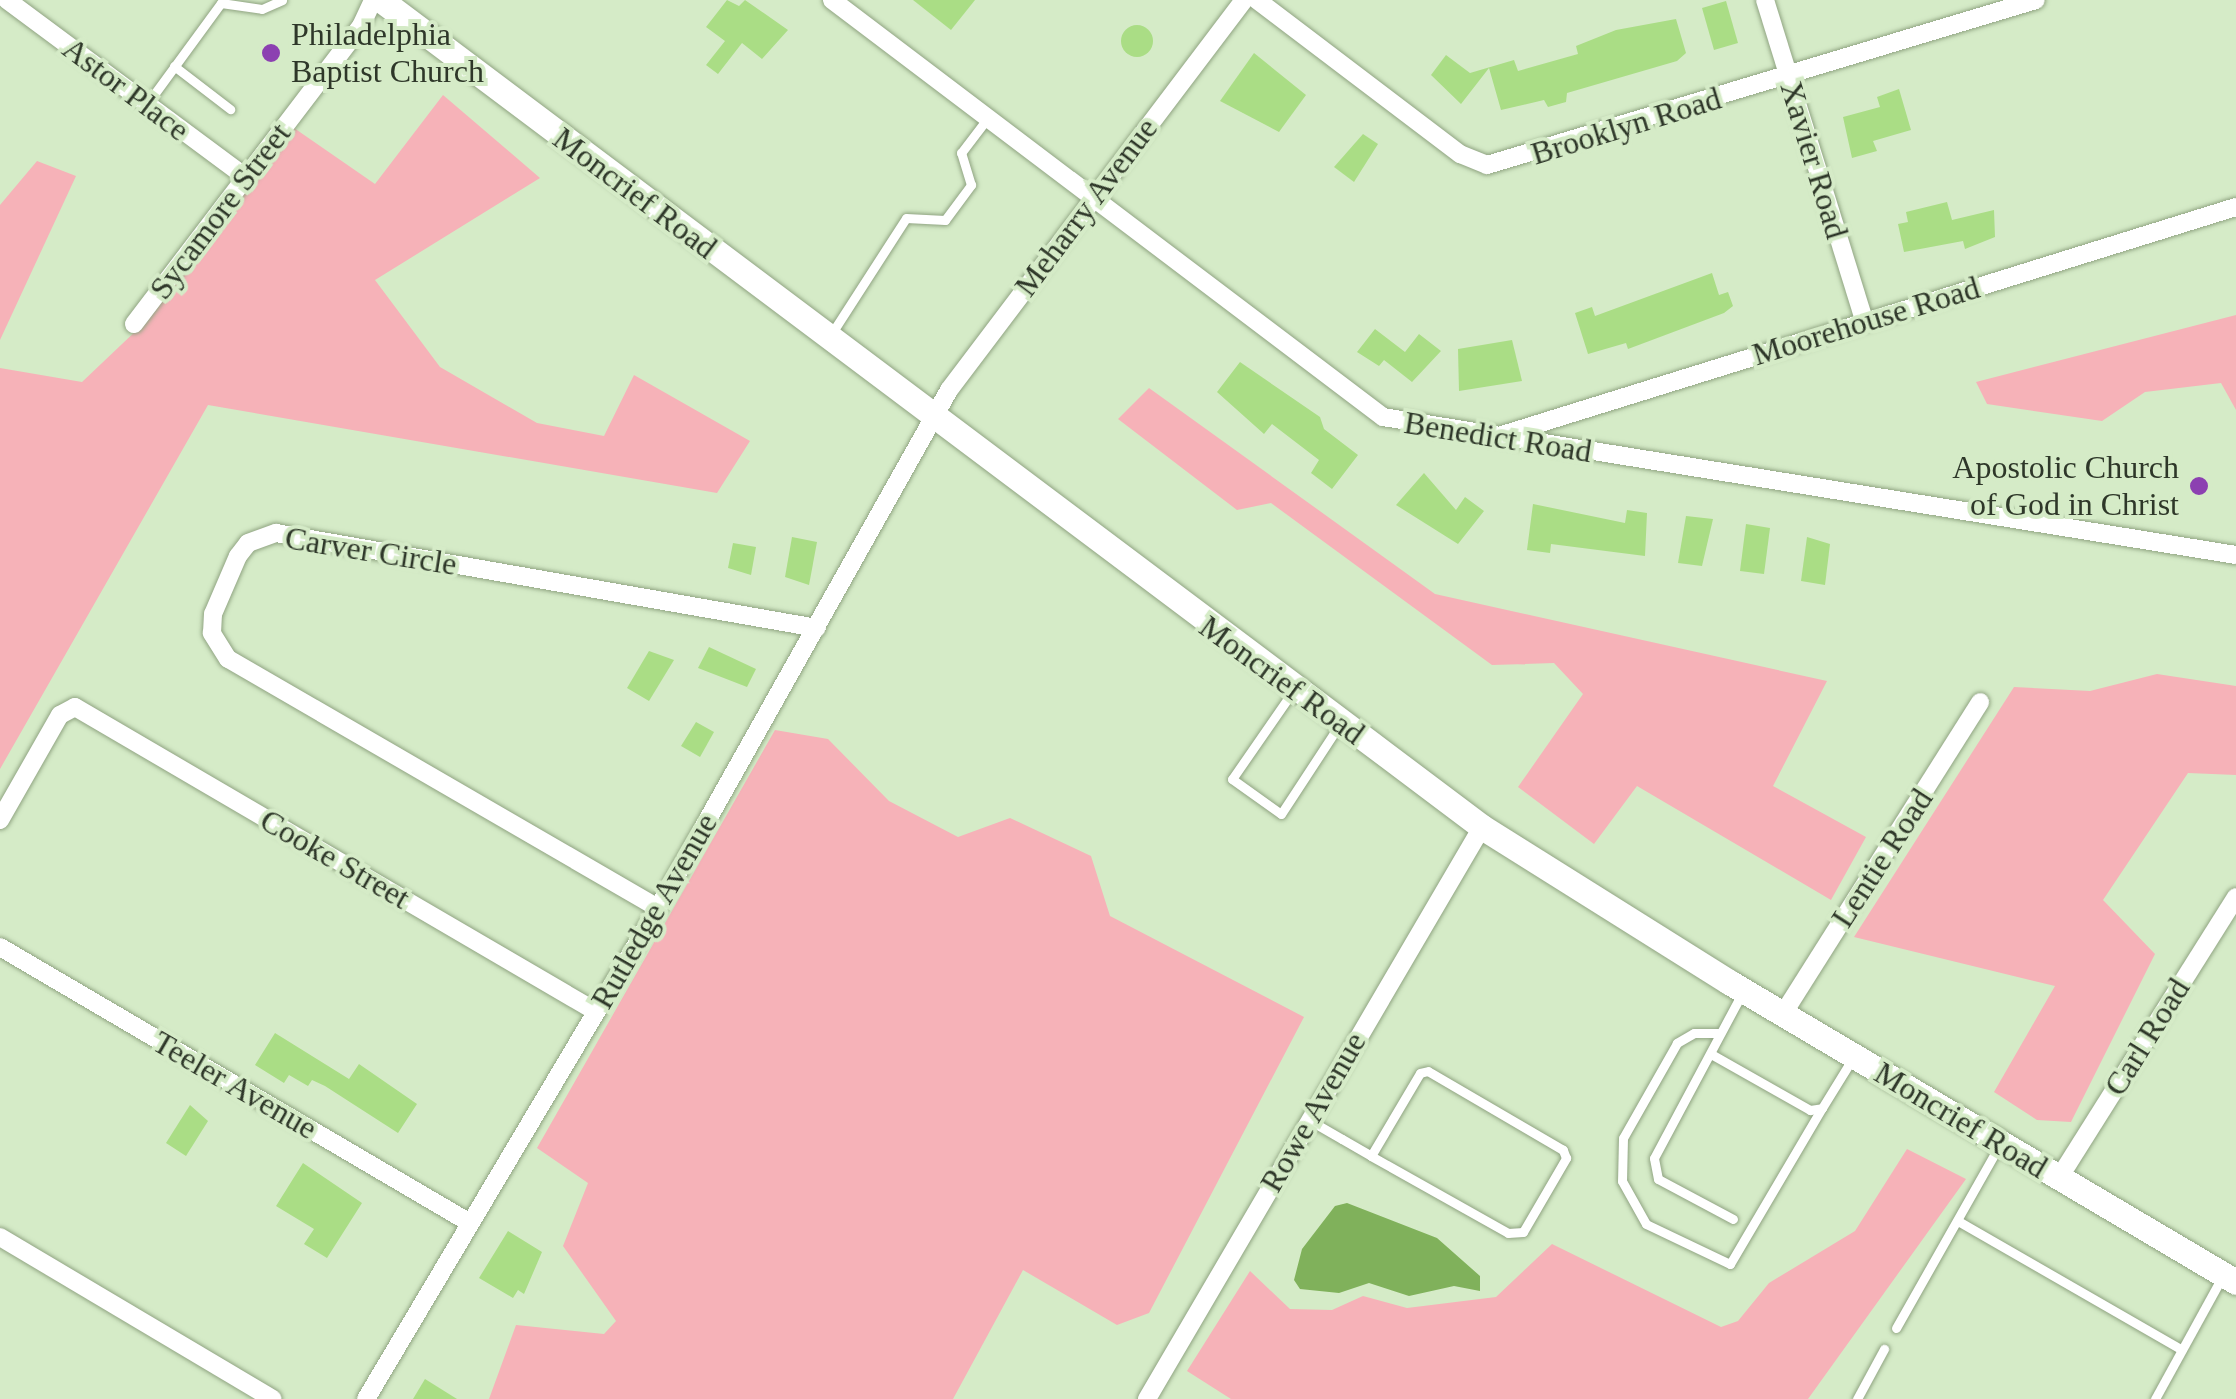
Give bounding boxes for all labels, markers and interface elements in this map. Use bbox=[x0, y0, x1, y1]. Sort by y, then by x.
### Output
place label: Philadelphia Baptist Church bbox=[291, 16, 484, 91]
street label: Astor Place bbox=[55, 29, 197, 149]
marker: Philadelphia Baptist Church bbox=[260, 42, 282, 64]
street label: Xavier Road bbox=[1772, 77, 1856, 243]
street label: Brooklyn Road bbox=[1526, 79, 1726, 173]
street label: Meharry Avenue bbox=[1006, 109, 1166, 305]
street label: Sycamore Street bbox=[141, 115, 299, 307]
street label: Moncrief Road bbox=[546, 119, 724, 267]
street label: Moorehouse Road bbox=[1748, 268, 1984, 374]
street label: Benedict Road bbox=[1402, 403, 1594, 471]
place label: Apostolic Church of God in Christ bbox=[1952, 449, 2179, 524]
marker: Apostolic Church of God in Christ bbox=[2188, 475, 2210, 497]
street label: Carver Circle bbox=[282, 518, 460, 584]
street label: Moncrief Road bbox=[1192, 607, 1372, 753]
street label: Lentie Road bbox=[1823, 782, 1941, 934]
street label: Cooke Street bbox=[253, 801, 417, 917]
street label: Rutledge Avenue bbox=[582, 806, 726, 1016]
street label: Carl Road bbox=[2096, 971, 2198, 1103]
street label: Teeler Avenue bbox=[145, 1022, 325, 1148]
street label: Rowe Avenue bbox=[1251, 1025, 1375, 1199]
street label: Moncrief Road bbox=[1868, 1053, 2054, 1187]

